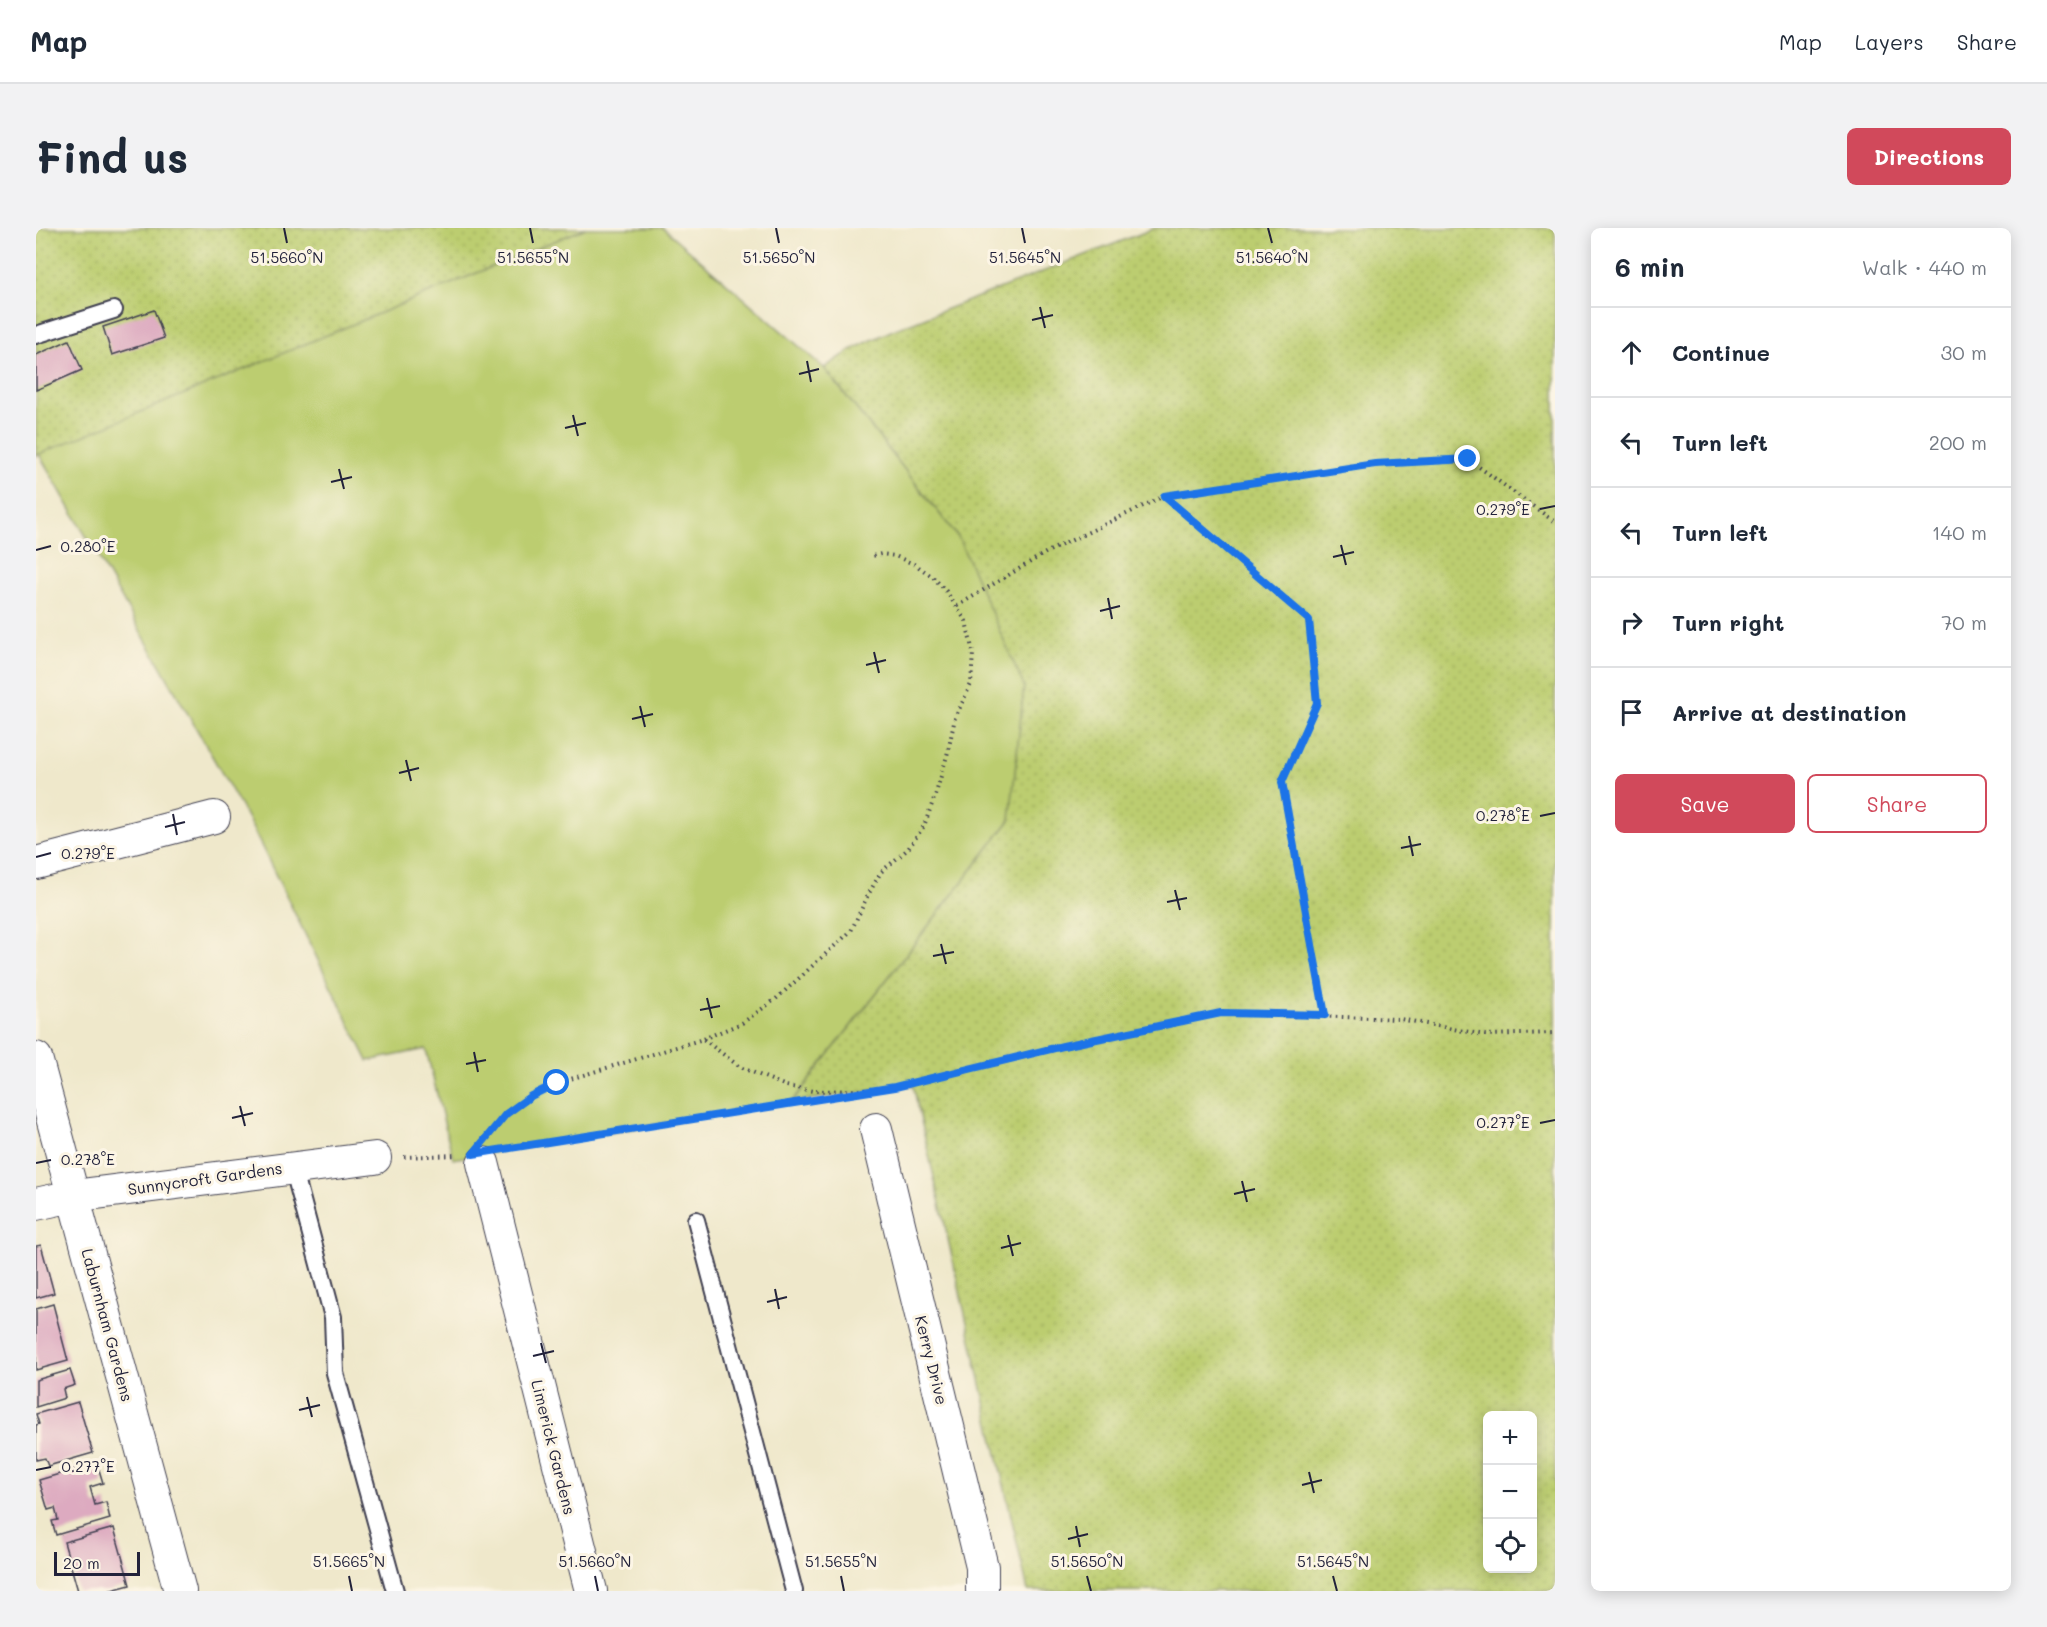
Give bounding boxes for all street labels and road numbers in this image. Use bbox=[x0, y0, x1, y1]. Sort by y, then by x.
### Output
street label: Sunnycroft Gardens bbox=[126, 1157, 284, 1199]
street label: Laburnham Gardens bbox=[77, 1246, 139, 1404]
street label: Kerry Drive bbox=[911, 1313, 953, 1407]
street label: Limerick Gardens bbox=[527, 1377, 581, 1517]

